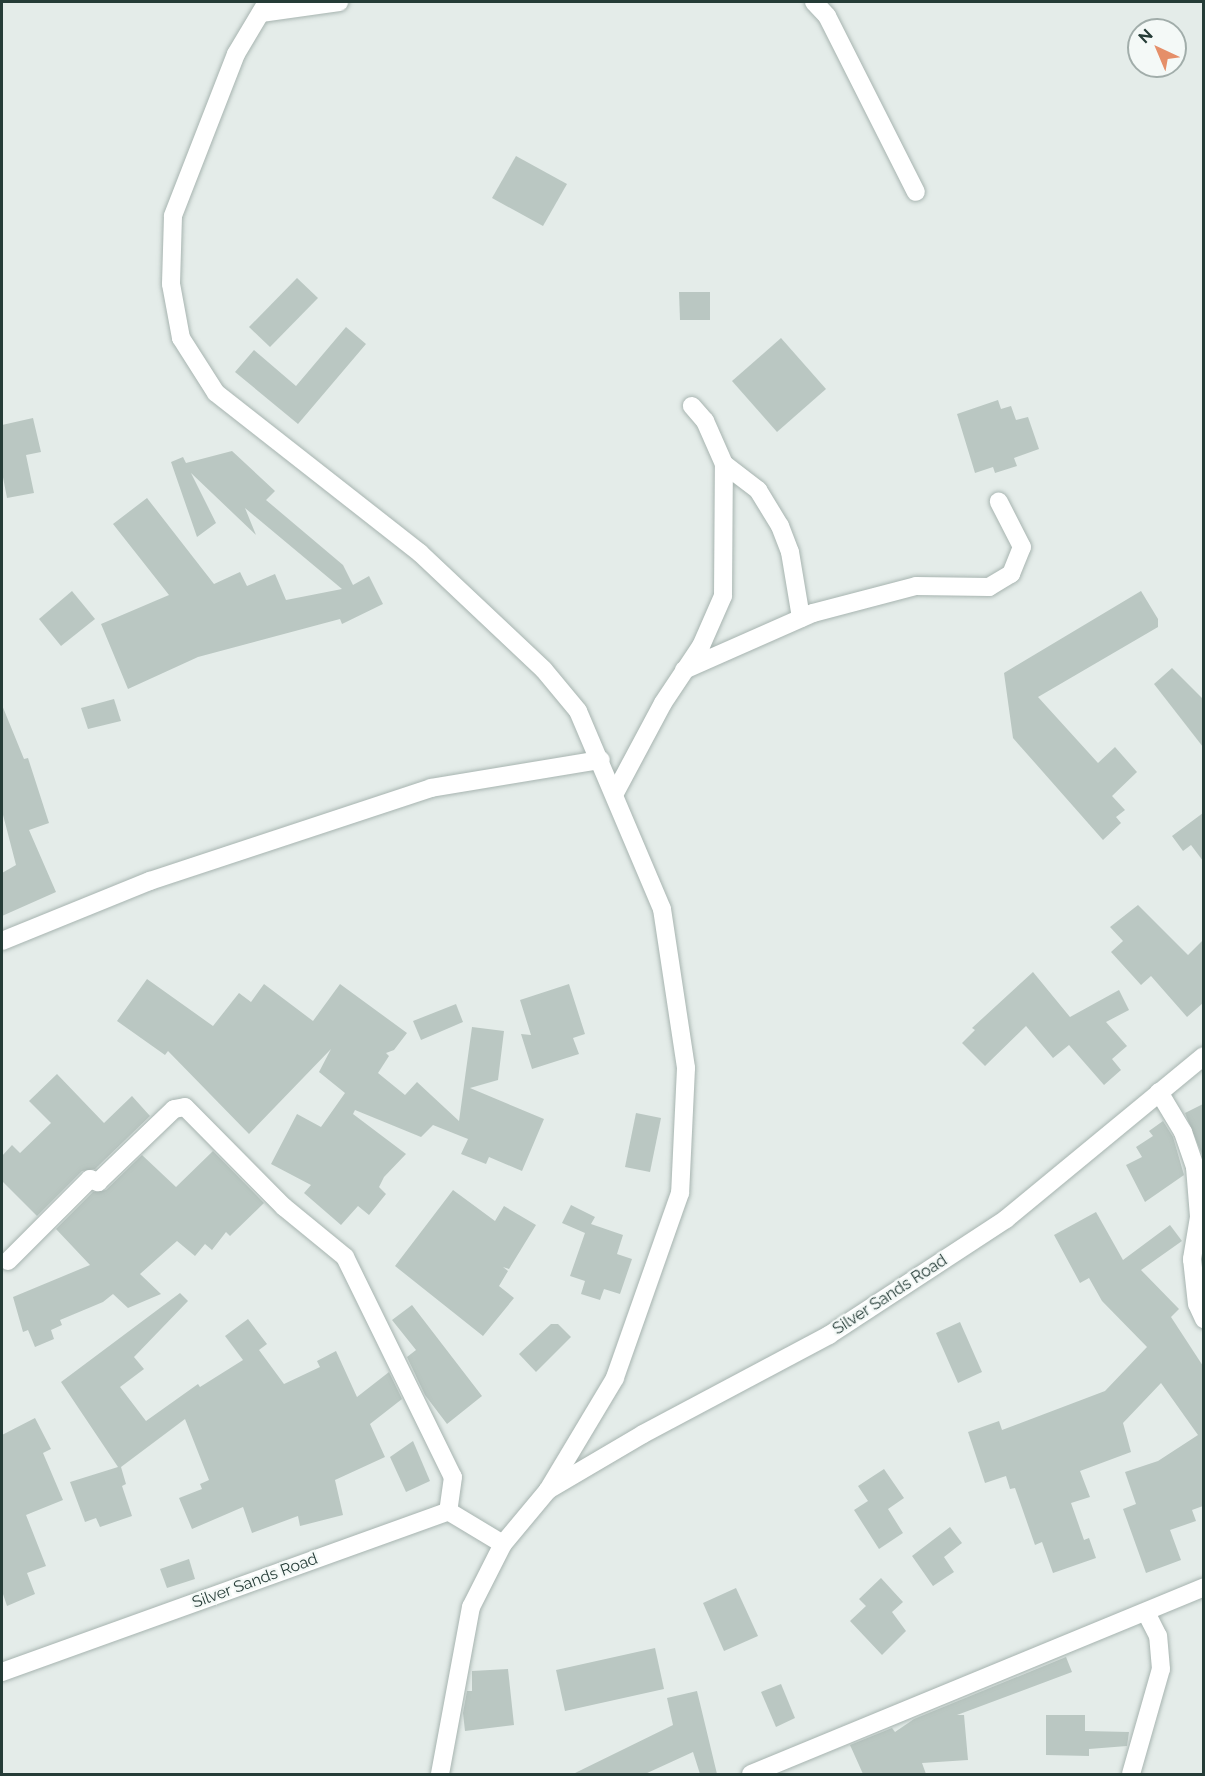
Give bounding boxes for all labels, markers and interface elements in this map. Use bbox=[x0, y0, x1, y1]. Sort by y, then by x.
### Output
north arrow bbox=[1127, 18, 1187, 78]
text: N bbox=[1135, 25, 1157, 47]
street label: Silver Sands Road bbox=[829, 1251, 951, 1339]
street label: Silver Sands Road bbox=[189, 1549, 321, 1613]

